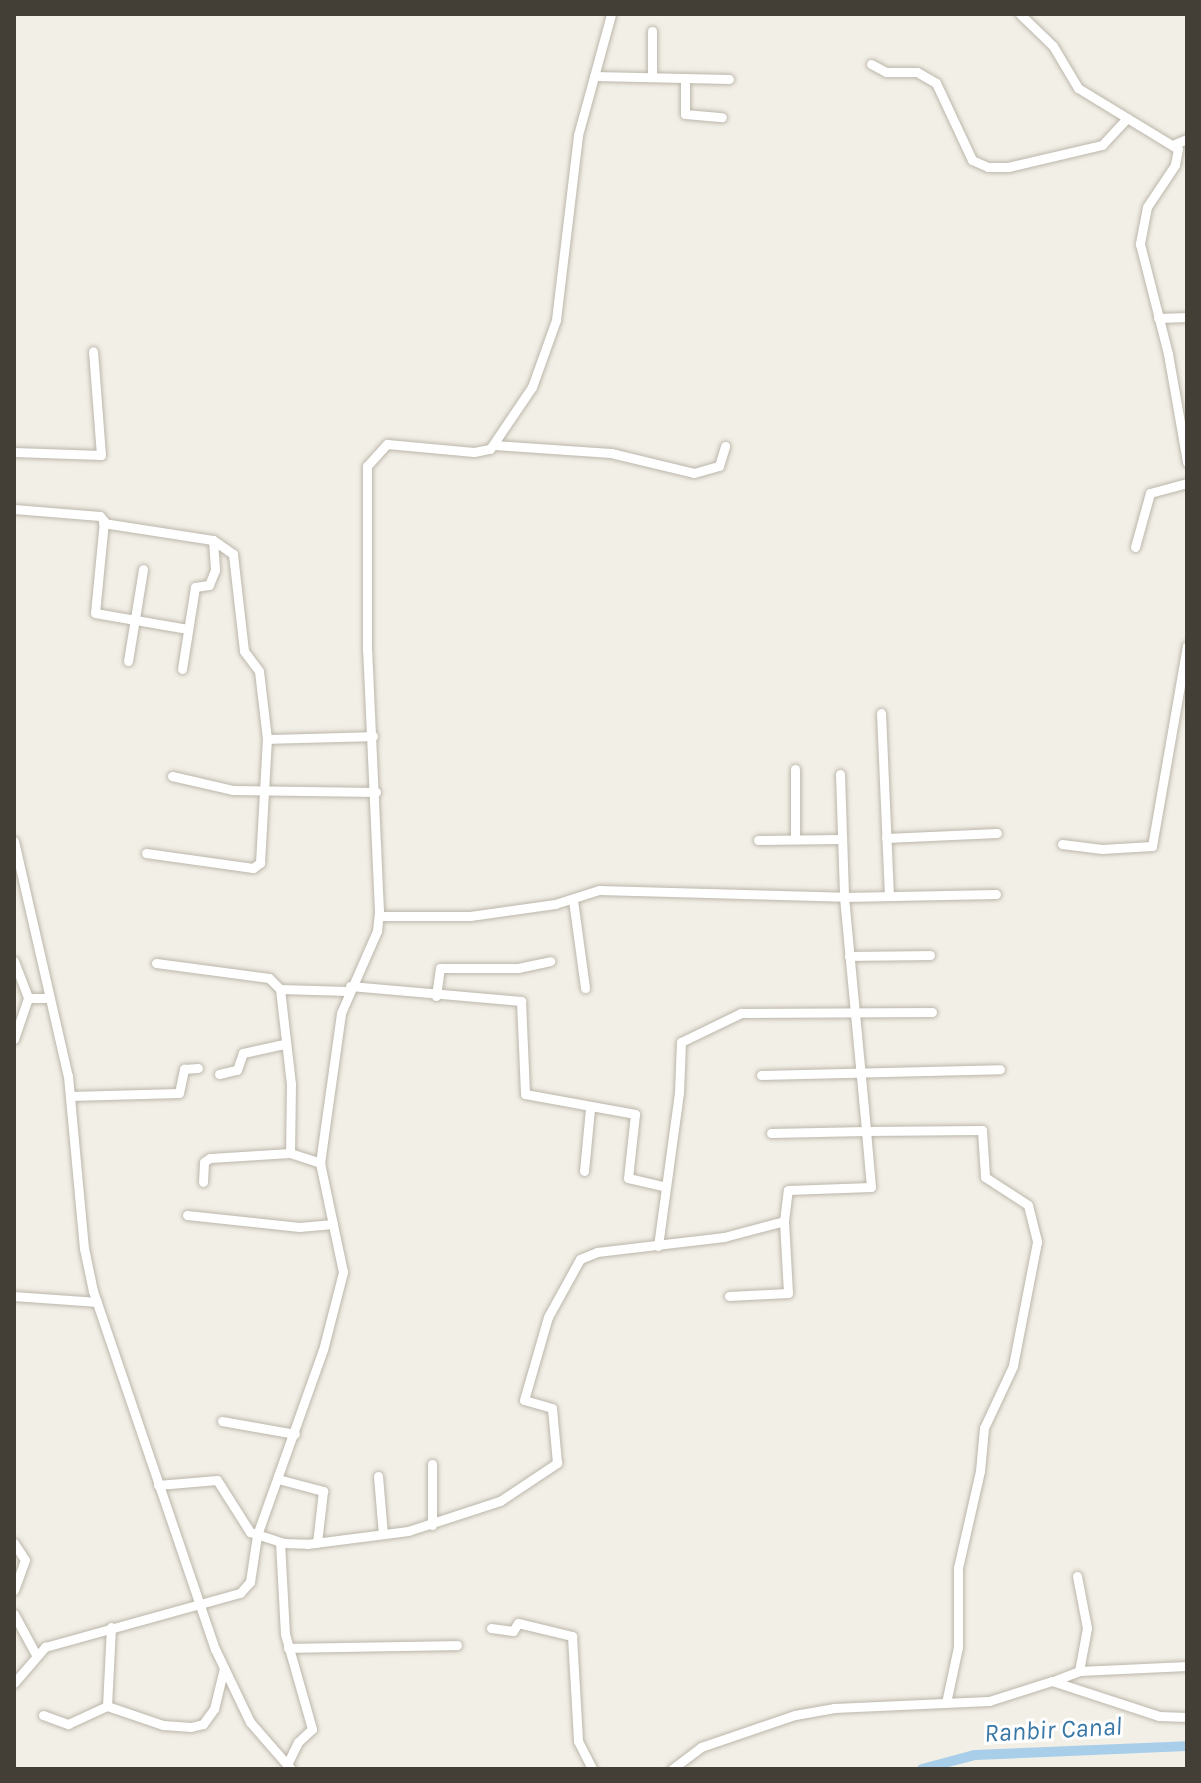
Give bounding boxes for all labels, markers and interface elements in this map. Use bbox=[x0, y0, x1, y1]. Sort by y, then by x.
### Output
water label: Ranbir Canal bbox=[983, 1711, 1123, 1749]

